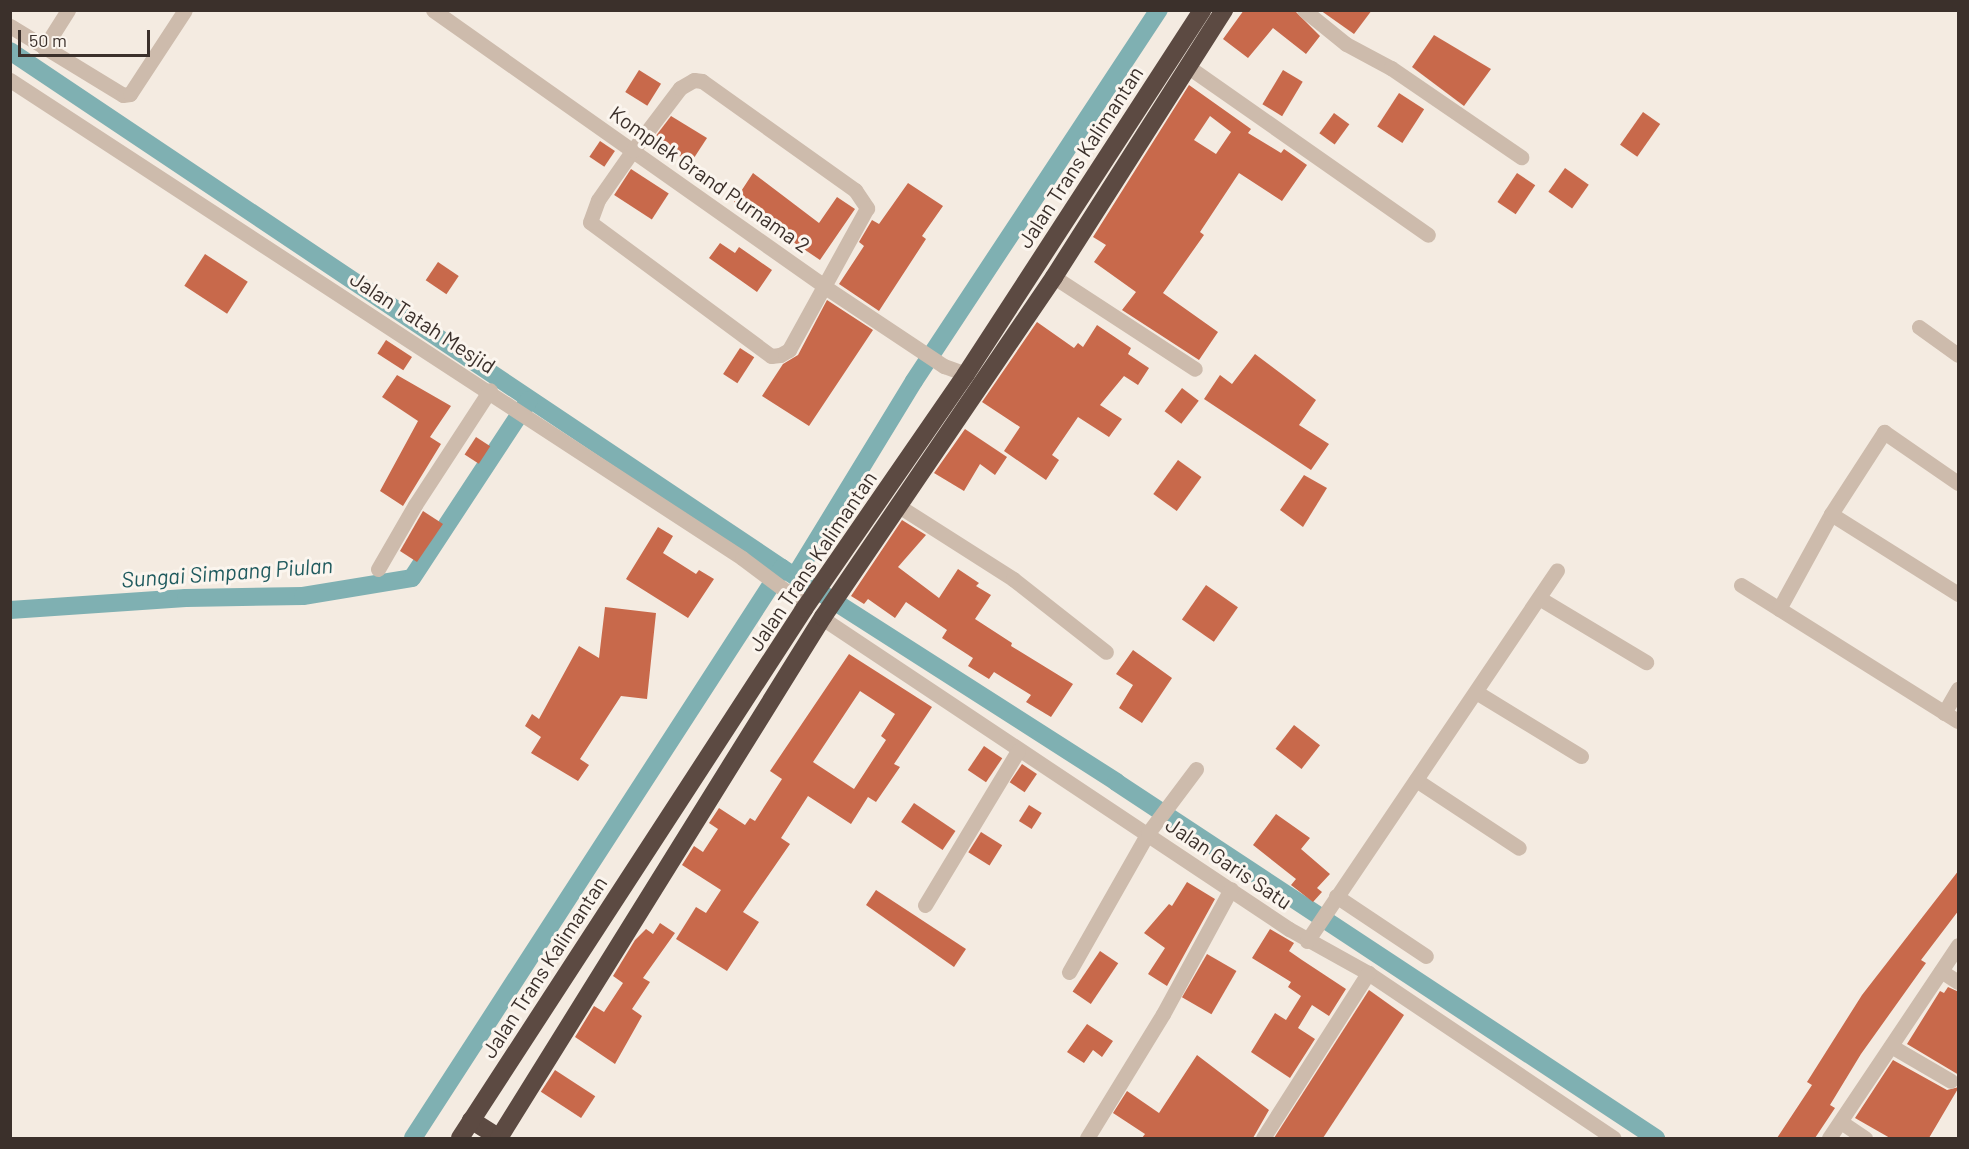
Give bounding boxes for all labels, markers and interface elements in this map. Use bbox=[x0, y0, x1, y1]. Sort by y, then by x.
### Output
scale bar bbox=[21, 18, 153, 56]
text: 50 m bbox=[29, 29, 67, 51]
street label: Jalan Trans Kalimantan bbox=[1012, 61, 1148, 253]
street label: Komplek Grand Purnama 2 bbox=[605, 100, 815, 258]
street label: Jalan Tatah Mesjid bbox=[346, 266, 500, 378]
street label: Jalan Trans Kalimantan bbox=[742, 466, 882, 656]
water label: Sungai Simpang Piulan bbox=[120, 551, 334, 593]
street label: Jalan Garis Satu bbox=[1161, 812, 1297, 914]
street label: Jalan Trans Kalimantan bbox=[476, 871, 612, 1063]

